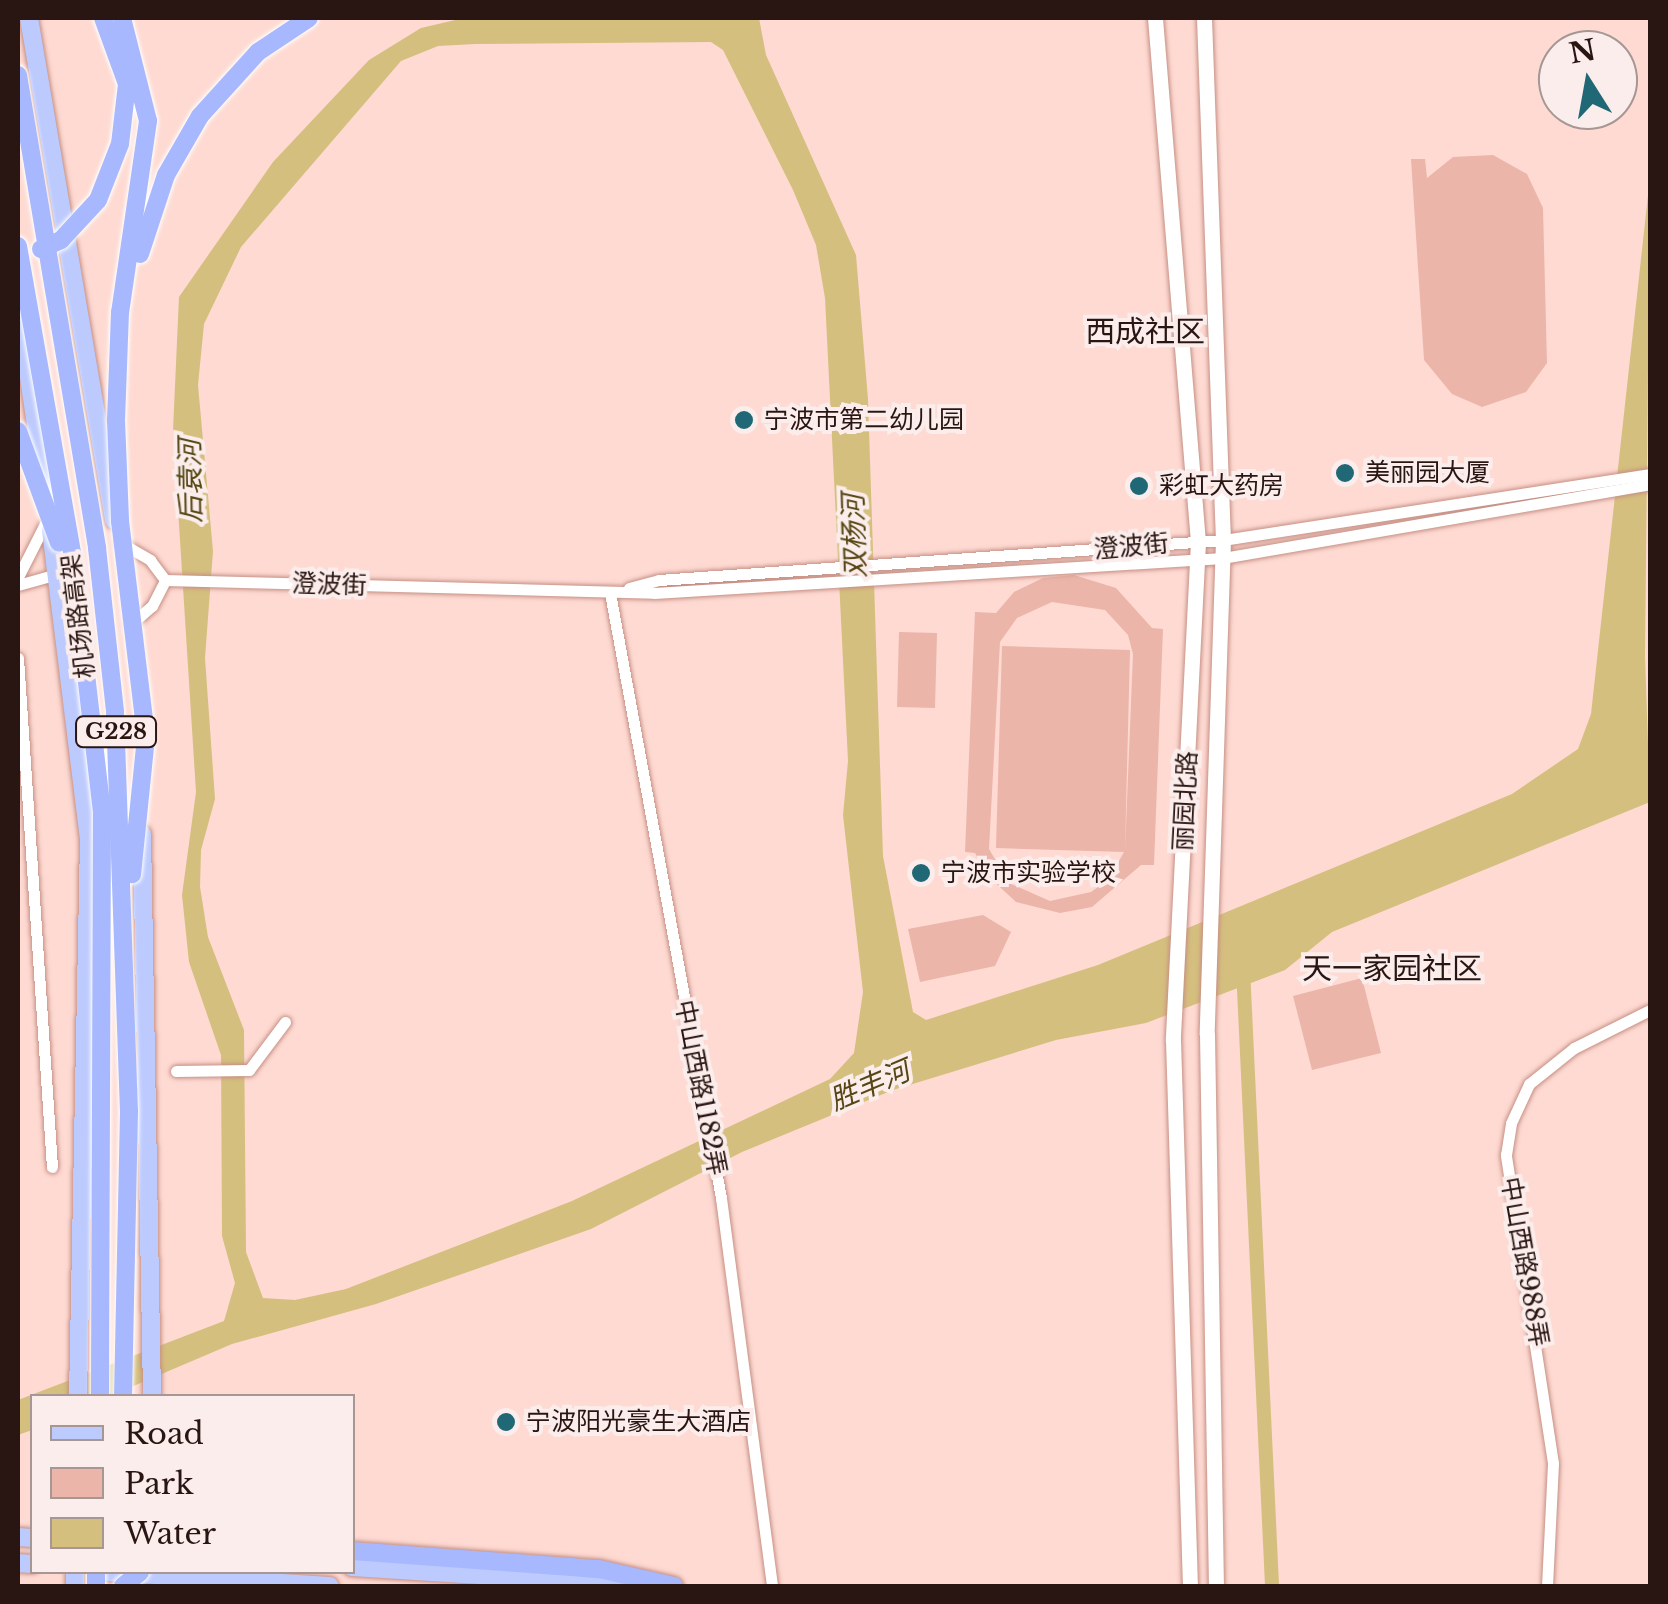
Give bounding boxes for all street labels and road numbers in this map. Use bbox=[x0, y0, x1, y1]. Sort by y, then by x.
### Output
street label: 澄波街 bbox=[1092, 529, 1170, 565]
street label: 机场路高架 bbox=[56, 552, 102, 680]
street label: 澄波街 bbox=[291, 569, 367, 601]
road number: G228 bbox=[74, 715, 158, 749]
street label: 丽园北路 bbox=[1168, 750, 1204, 852]
street label: 中山西路1182弄 bbox=[668, 998, 732, 1178]
street label: 中山西路988弄 bbox=[1494, 1175, 1554, 1349]

